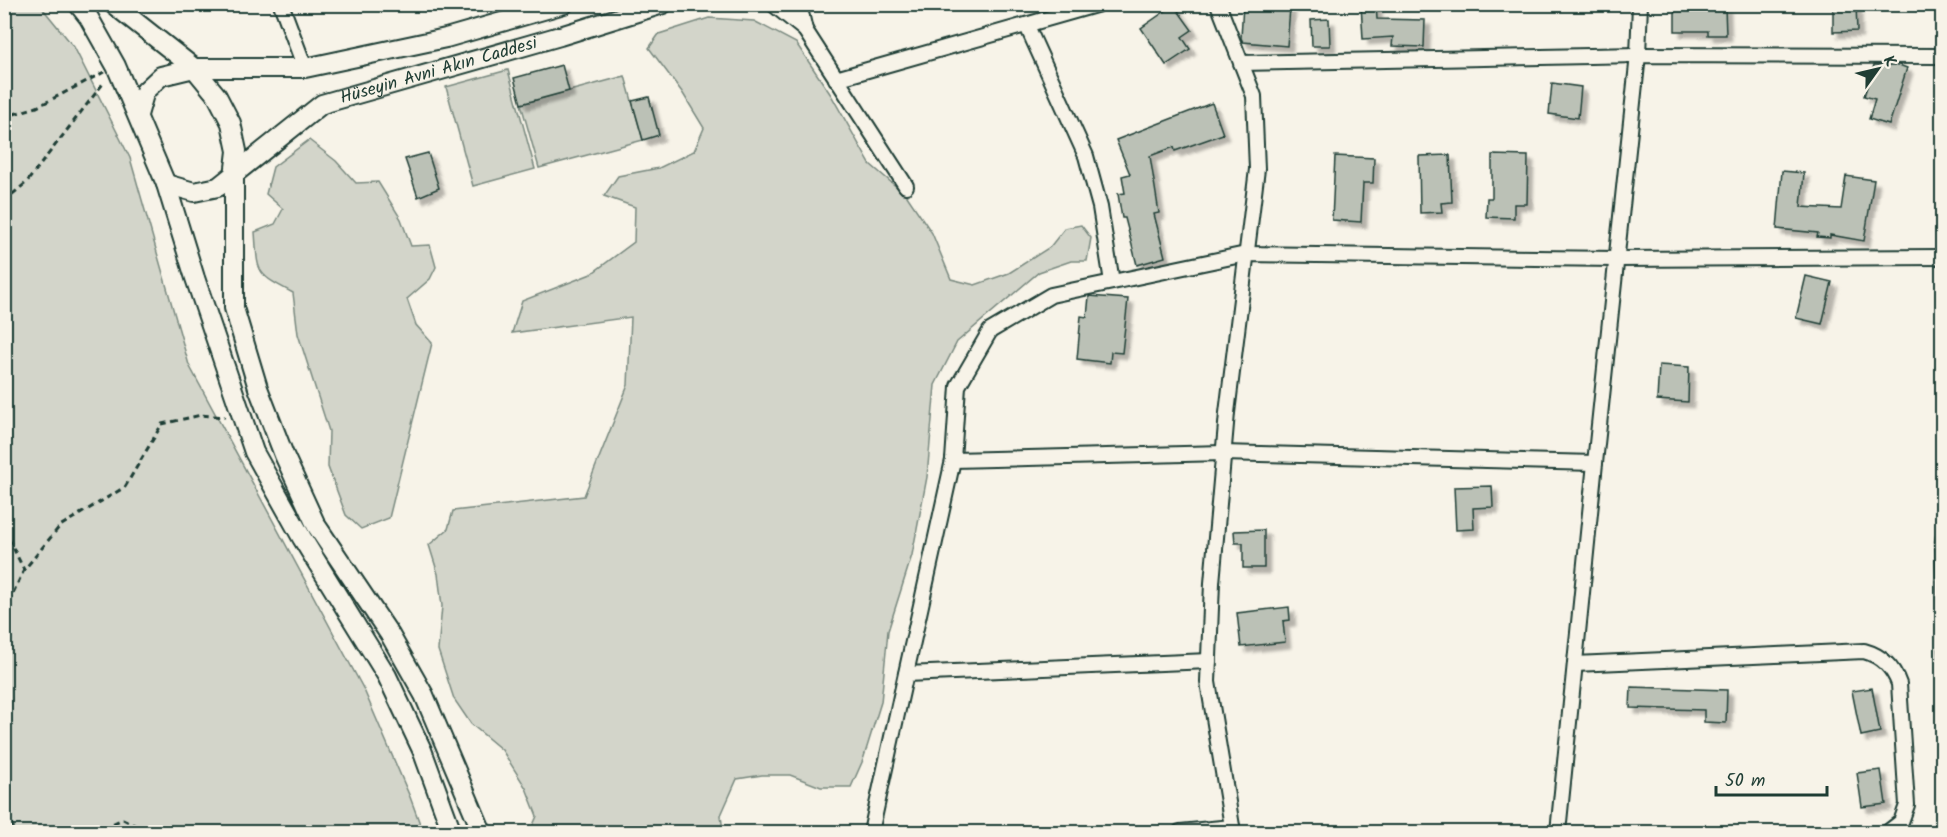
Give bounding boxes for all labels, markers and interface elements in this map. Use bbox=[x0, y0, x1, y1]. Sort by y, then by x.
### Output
street label: Hüseyin Avni Akın Caddesi bbox=[337, 29, 541, 113]
north arrow bbox=[1848, 39, 1908, 99]
text: K bbox=[1876, 50, 1902, 73]
scale bar bbox=[1716, 759, 1827, 797]
text: 50 m bbox=[1725, 767, 1765, 796]

